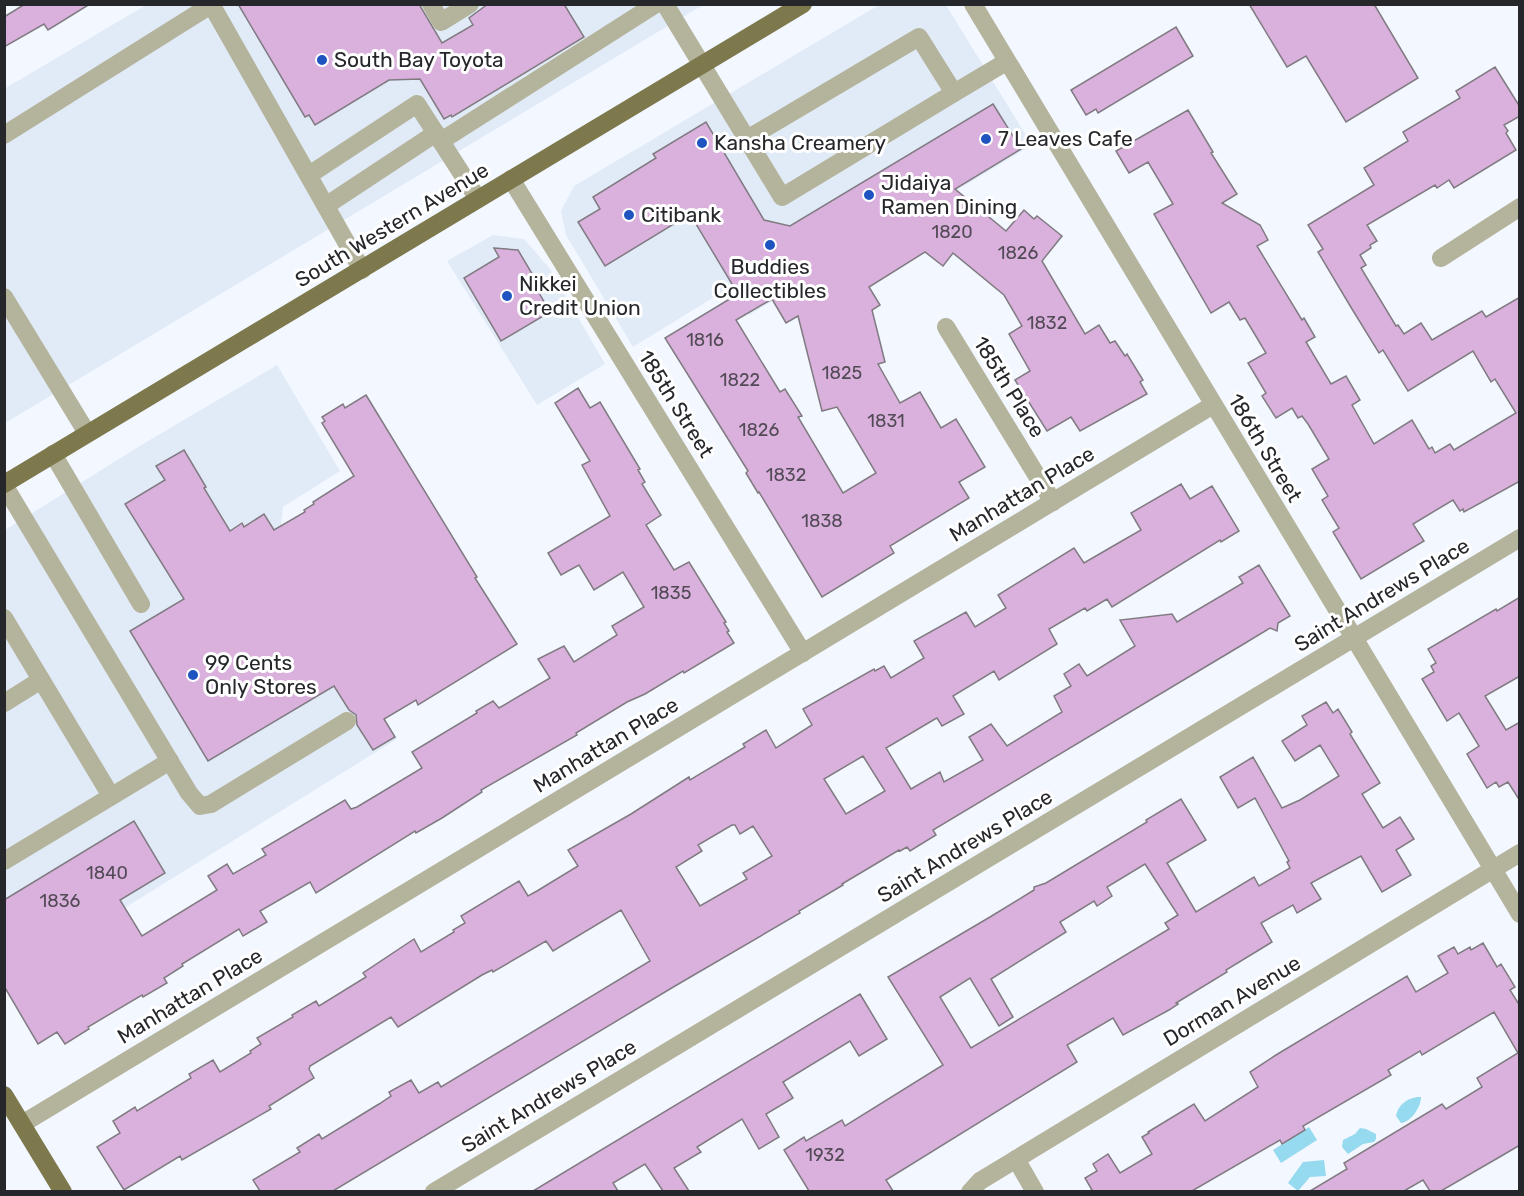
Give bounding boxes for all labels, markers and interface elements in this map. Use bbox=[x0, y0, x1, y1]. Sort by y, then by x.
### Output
place label: South Bay Toyota bbox=[334, 47, 504, 72]
marker: South Bay Toyota bbox=[315, 53, 329, 67]
place label: 7 Leaves Cafe bbox=[998, 126, 1133, 151]
place label: Kansha Creamery bbox=[714, 130, 887, 155]
marker: 7 Leaves Cafe bbox=[979, 132, 993, 146]
marker: Kansha Creamery bbox=[695, 136, 709, 150]
street label: South Western Avenue bbox=[290, 157, 493, 292]
place label: Jidaiya Ramen Dining bbox=[881, 170, 1017, 219]
marker: Jidaiya Ramen Dining bbox=[862, 188, 876, 202]
place label: Citibank bbox=[641, 202, 721, 227]
marker: Citibank bbox=[622, 208, 636, 222]
house number: 1820 bbox=[931, 221, 973, 243]
marker: Buddies Collectibles bbox=[763, 238, 777, 252]
house number: 1826 bbox=[998, 242, 1038, 264]
place label: Buddies Collectibles bbox=[714, 254, 826, 303]
place label: Nikkei Credit Union bbox=[519, 271, 641, 320]
marker: Nikkei Credit Union bbox=[500, 289, 514, 303]
house number: 1832 bbox=[1027, 312, 1067, 334]
house number: 1816 bbox=[686, 329, 724, 351]
street label: 185th Place bbox=[968, 332, 1050, 442]
street label: 185th Street bbox=[634, 346, 719, 462]
house number: 1825 bbox=[822, 362, 862, 384]
house number: 1822 bbox=[720, 369, 760, 391]
street label: 186th Street bbox=[1223, 389, 1308, 506]
house number: 1831 bbox=[867, 410, 905, 432]
house number: 1826 bbox=[739, 419, 779, 441]
street label: Manhattan Place bbox=[945, 440, 1099, 547]
house number: 1832 bbox=[766, 464, 806, 486]
house number: 1838 bbox=[801, 510, 843, 532]
street label: Saint Andrews Place bbox=[1290, 532, 1474, 657]
house number: 1835 bbox=[651, 582, 691, 604]
place label: 99 Cents Only Stores bbox=[205, 650, 317, 699]
marker: 99 Cents Only Stores bbox=[186, 668, 200, 682]
street label: Manhattan Place bbox=[529, 691, 683, 798]
street label: Saint Andrews Place bbox=[873, 783, 1057, 908]
house number: 1840 bbox=[86, 862, 128, 884]
house number: 1836 bbox=[40, 890, 81, 912]
street label: Manhattan Place bbox=[113, 942, 267, 1049]
street label: Dorman Avenue bbox=[1159, 950, 1305, 1051]
street label: Saint Andrews Place bbox=[457, 1033, 641, 1158]
house number: 1932 bbox=[805, 1144, 845, 1166]

